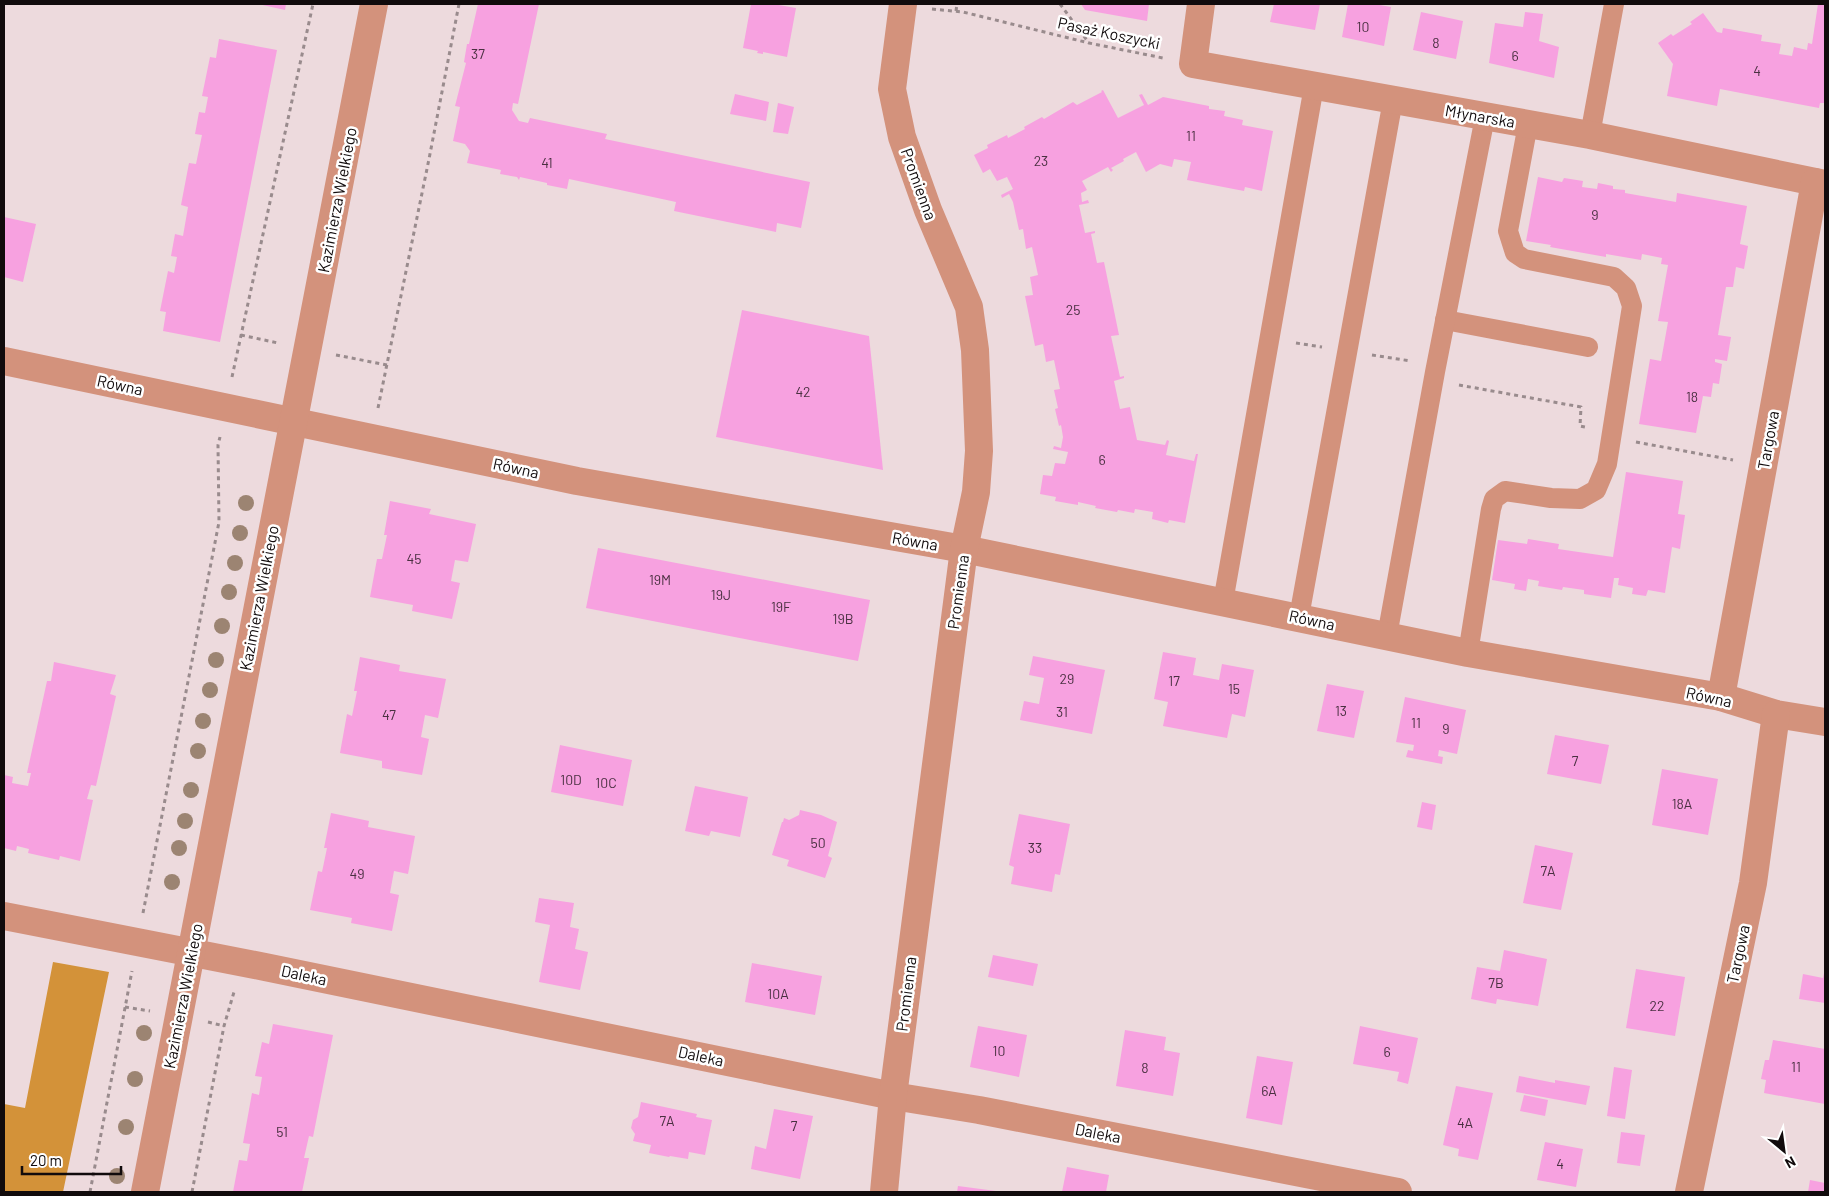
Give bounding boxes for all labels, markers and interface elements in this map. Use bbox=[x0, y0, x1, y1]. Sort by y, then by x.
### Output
street label: Pasaż Koszycki bbox=[1056, 12, 1162, 53]
house number: 10 bbox=[1357, 18, 1369, 35]
house number: 8 bbox=[1432, 34, 1440, 51]
house number: 37 bbox=[471, 45, 485, 62]
house number: 6 bbox=[1511, 47, 1519, 64]
house number: 4 bbox=[1753, 62, 1761, 79]
street label: Młynarska bbox=[1444, 100, 1517, 131]
street label: Kazimierza Wielkiego bbox=[313, 126, 360, 274]
house number: 11 bbox=[1186, 127, 1196, 144]
street label: Promienna bbox=[898, 145, 941, 222]
house number: 23 bbox=[1034, 152, 1048, 169]
house number: 41 bbox=[541, 154, 553, 171]
house number: 9 bbox=[1591, 206, 1599, 223]
house number: 25 bbox=[1066, 301, 1080, 318]
street label: Równa bbox=[95, 370, 145, 399]
house number: 42 bbox=[795, 383, 811, 400]
house number: 18 bbox=[1686, 388, 1698, 405]
street label: Targowa bbox=[1753, 409, 1782, 471]
house number: 6 bbox=[1098, 451, 1106, 468]
street label: Równa bbox=[491, 453, 541, 482]
street label: Kazimierza Wielkiego bbox=[235, 524, 282, 672]
street label: Równa bbox=[891, 527, 940, 554]
house number: 45 bbox=[407, 550, 421, 567]
street label: Promienna bbox=[943, 553, 972, 630]
house number: 19M bbox=[649, 571, 671, 588]
house number: 19J bbox=[711, 586, 731, 603]
house number: 19F bbox=[771, 598, 791, 615]
street label: Równa bbox=[1287, 605, 1337, 634]
house number: 19B bbox=[833, 610, 853, 627]
house number: 29 bbox=[1060, 670, 1074, 687]
house number: 17 bbox=[1168, 672, 1180, 689]
house number: 15 bbox=[1228, 680, 1240, 697]
street label: Równa bbox=[1684, 682, 1734, 711]
house number: 13 bbox=[1335, 702, 1347, 719]
house number: 31 bbox=[1056, 703, 1068, 720]
house number: 47 bbox=[382, 706, 396, 723]
house number: 11 bbox=[1411, 714, 1421, 731]
house number: 9 bbox=[1442, 720, 1450, 737]
house number: 7 bbox=[1572, 752, 1579, 769]
house number: 10D bbox=[560, 771, 582, 788]
house number: 10C bbox=[595, 774, 617, 791]
house number: 18A bbox=[1672, 795, 1693, 812]
house number: 50 bbox=[810, 834, 826, 851]
house number: 33 bbox=[1028, 839, 1042, 856]
house number: 7A bbox=[1540, 862, 1556, 879]
house number: 49 bbox=[349, 865, 365, 882]
street label: Kazimierza Wielkiego bbox=[159, 922, 206, 1070]
street label: Targowa bbox=[1722, 923, 1753, 985]
street label: Promienna bbox=[891, 955, 920, 1032]
street label: Daleka bbox=[280, 960, 329, 989]
house number: 7B bbox=[1488, 974, 1504, 991]
house number: 10A bbox=[767, 985, 789, 1002]
house number: 22 bbox=[1649, 997, 1665, 1014]
street label: Daleka bbox=[677, 1041, 726, 1070]
house number: 10 bbox=[993, 1042, 1005, 1059]
house number: 6 bbox=[1383, 1043, 1391, 1060]
house number: 11 bbox=[1791, 1058, 1801, 1075]
house number: 8 bbox=[1141, 1059, 1149, 1076]
house number: 6A bbox=[1261, 1082, 1277, 1099]
house number: 7A bbox=[659, 1112, 675, 1129]
house number: 4A bbox=[1457, 1114, 1474, 1131]
house number: 7 bbox=[791, 1117, 798, 1134]
street label: Daleka bbox=[1074, 1119, 1123, 1146]
house number: 51 bbox=[276, 1123, 288, 1140]
north arrow bbox=[1759, 1126, 1809, 1176]
scale bar bbox=[22, 1144, 121, 1176]
text: 20 m bbox=[30, 1151, 62, 1169]
text: N bbox=[1782, 1153, 1799, 1172]
house number: 4 bbox=[1556, 1155, 1564, 1172]

